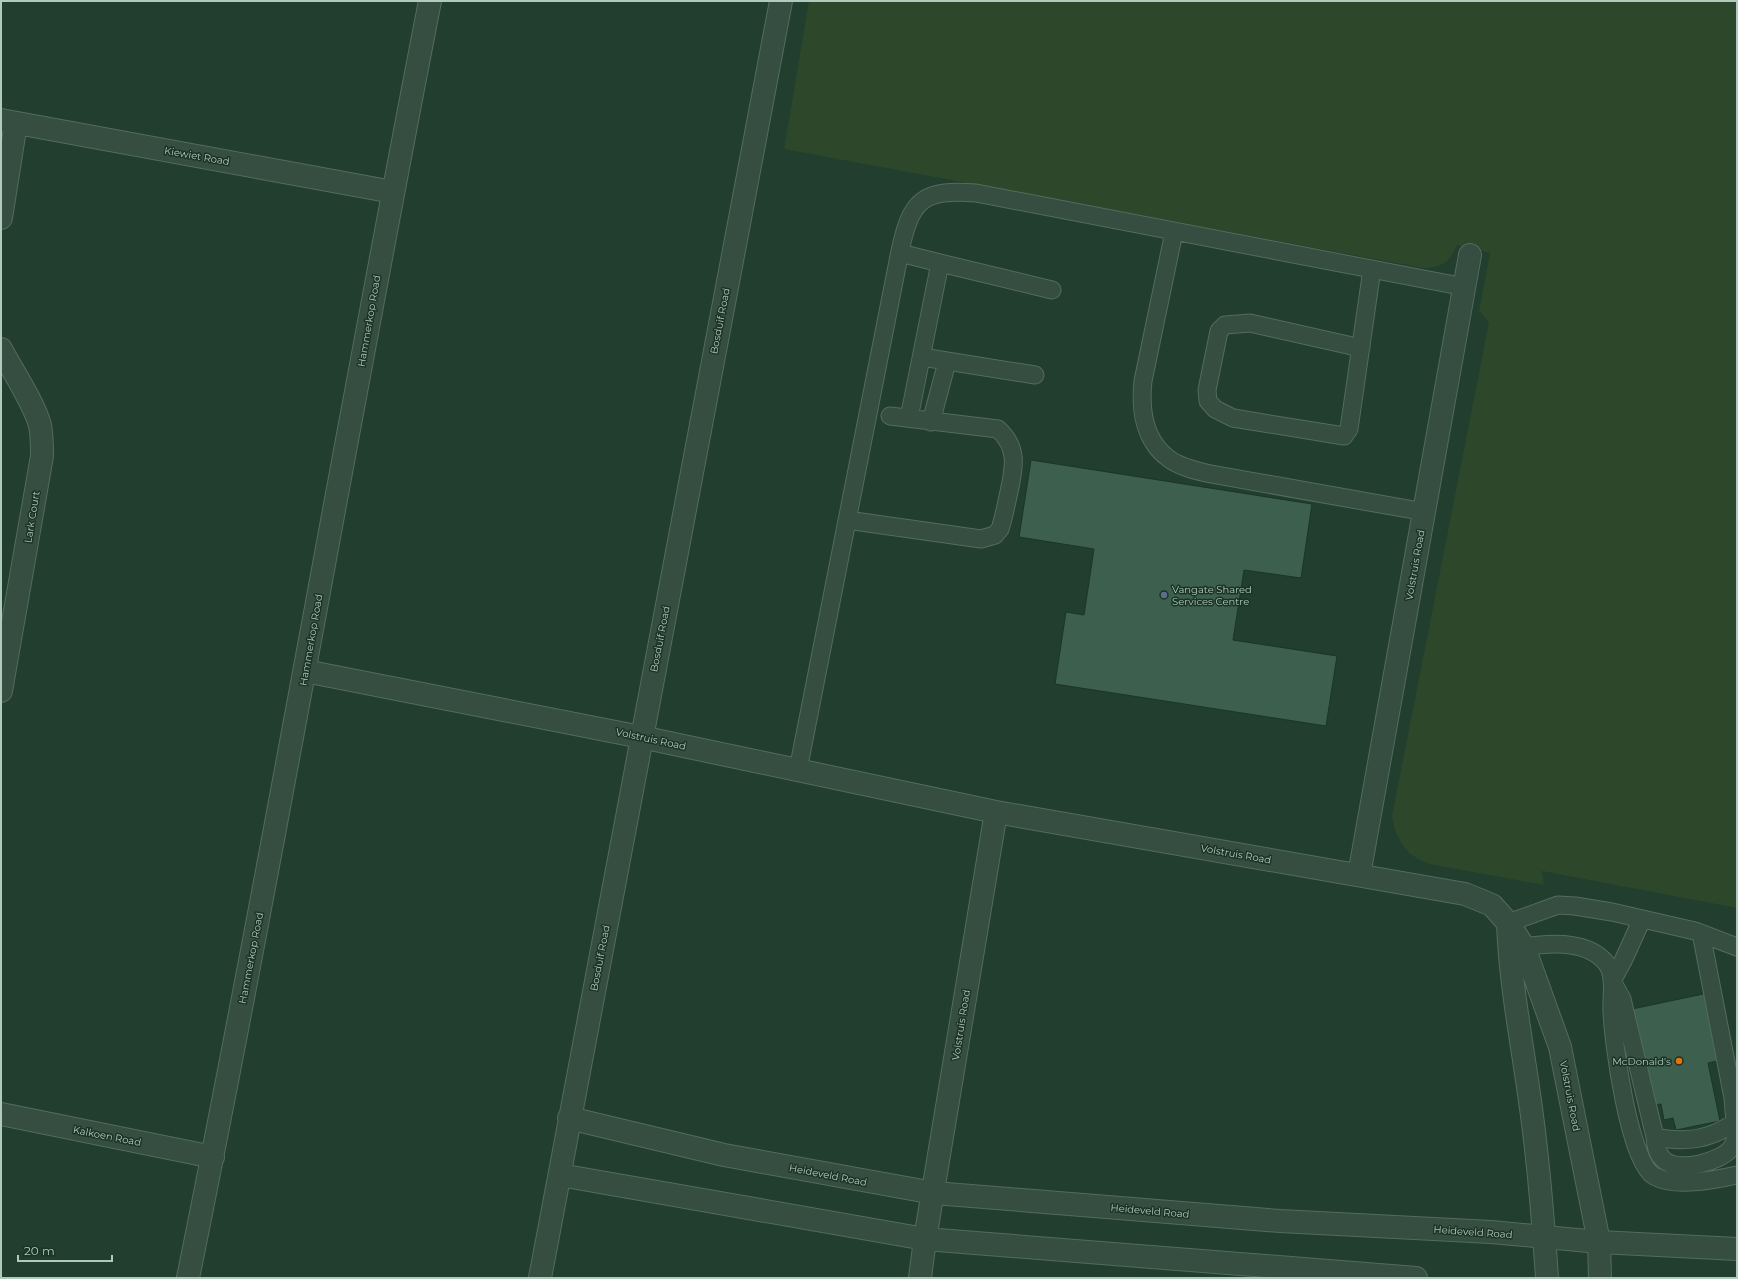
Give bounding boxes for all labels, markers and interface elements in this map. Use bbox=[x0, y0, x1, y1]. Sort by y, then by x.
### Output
street label: Kiewiet Road bbox=[163, 144, 231, 168]
street label: Hammerkop Road bbox=[355, 274, 383, 368]
street label: Bosduif Road bbox=[707, 287, 733, 355]
street label: Lark Court bbox=[21, 490, 43, 544]
street label: Volstruis Road bbox=[1402, 529, 1428, 601]
place label: Vangate Shared Services Centre bbox=[1172, 583, 1252, 608]
marker: Vangate Shared Services Centre bbox=[1159, 590, 1169, 600]
street label: Hammerkop Road bbox=[297, 593, 325, 687]
street label: Bosduif Road bbox=[647, 605, 673, 673]
street label: Volstruis Road bbox=[615, 725, 687, 753]
street label: Volstruis Road bbox=[1200, 841, 1272, 867]
street label: Hammerkop Road bbox=[236, 911, 266, 1005]
street label: Bosduif Road bbox=[587, 924, 613, 992]
street label: Volstruis Road bbox=[949, 989, 973, 1061]
place label: McDonald's bbox=[1612, 1055, 1671, 1068]
marker: McDonald's bbox=[1674, 1056, 1684, 1066]
street label: Volstruis Road bbox=[1557, 1060, 1583, 1132]
street label: Kalkoen Road bbox=[72, 1123, 142, 1149]
street label: Heideveld Road bbox=[788, 1161, 868, 1189]
street label: Heideveld Road bbox=[1110, 1201, 1190, 1221]
street label: Heideveld Road bbox=[1433, 1223, 1513, 1241]
scale bar bbox=[18, 1237, 112, 1263]
text: 20 m bbox=[24, 1243, 55, 1258]

